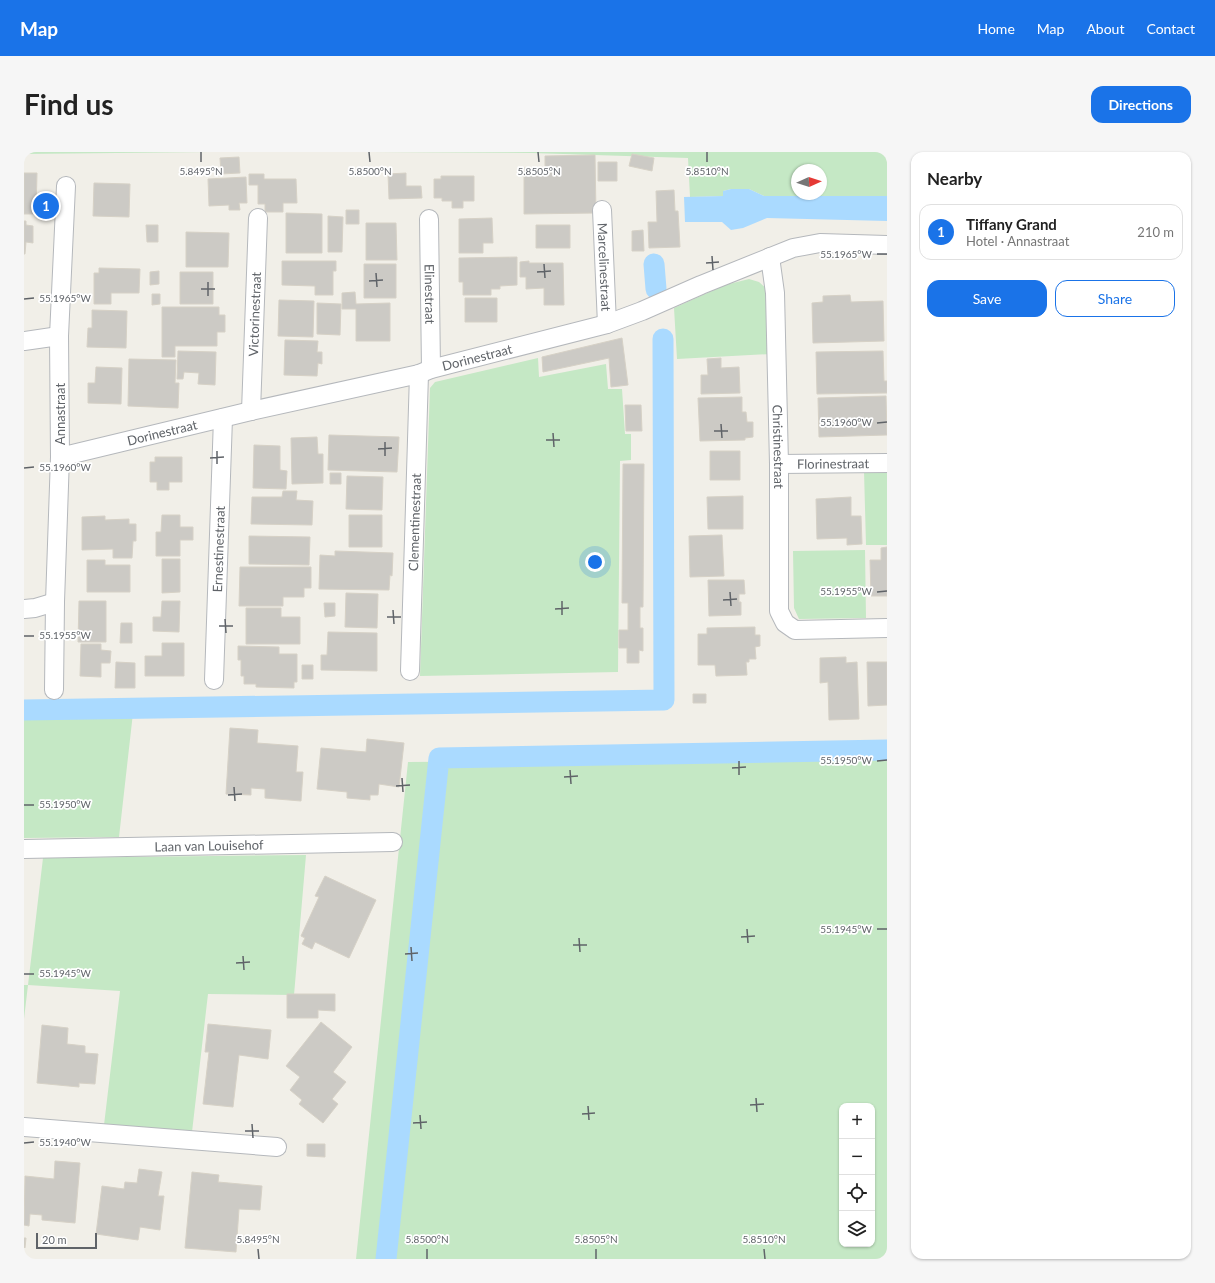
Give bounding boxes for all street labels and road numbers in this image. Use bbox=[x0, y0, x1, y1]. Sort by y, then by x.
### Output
street label: Marcelinestraat bbox=[595, 222, 614, 312]
street label: Elinestraat bbox=[422, 264, 438, 325]
street label: Victorinestraat bbox=[245, 271, 264, 357]
street label: Dorinestraat bbox=[440, 341, 514, 374]
street label: Annastraat bbox=[52, 383, 68, 445]
street label: Christinestraat bbox=[770, 404, 787, 489]
street label: Dorinestraat bbox=[125, 416, 199, 449]
street label: Florinestraat bbox=[797, 455, 869, 472]
street label: Clementinestraat bbox=[405, 473, 424, 571]
street label: Ernestinestraat bbox=[209, 505, 228, 593]
street label: Laan van Louisehof bbox=[154, 836, 264, 855]

